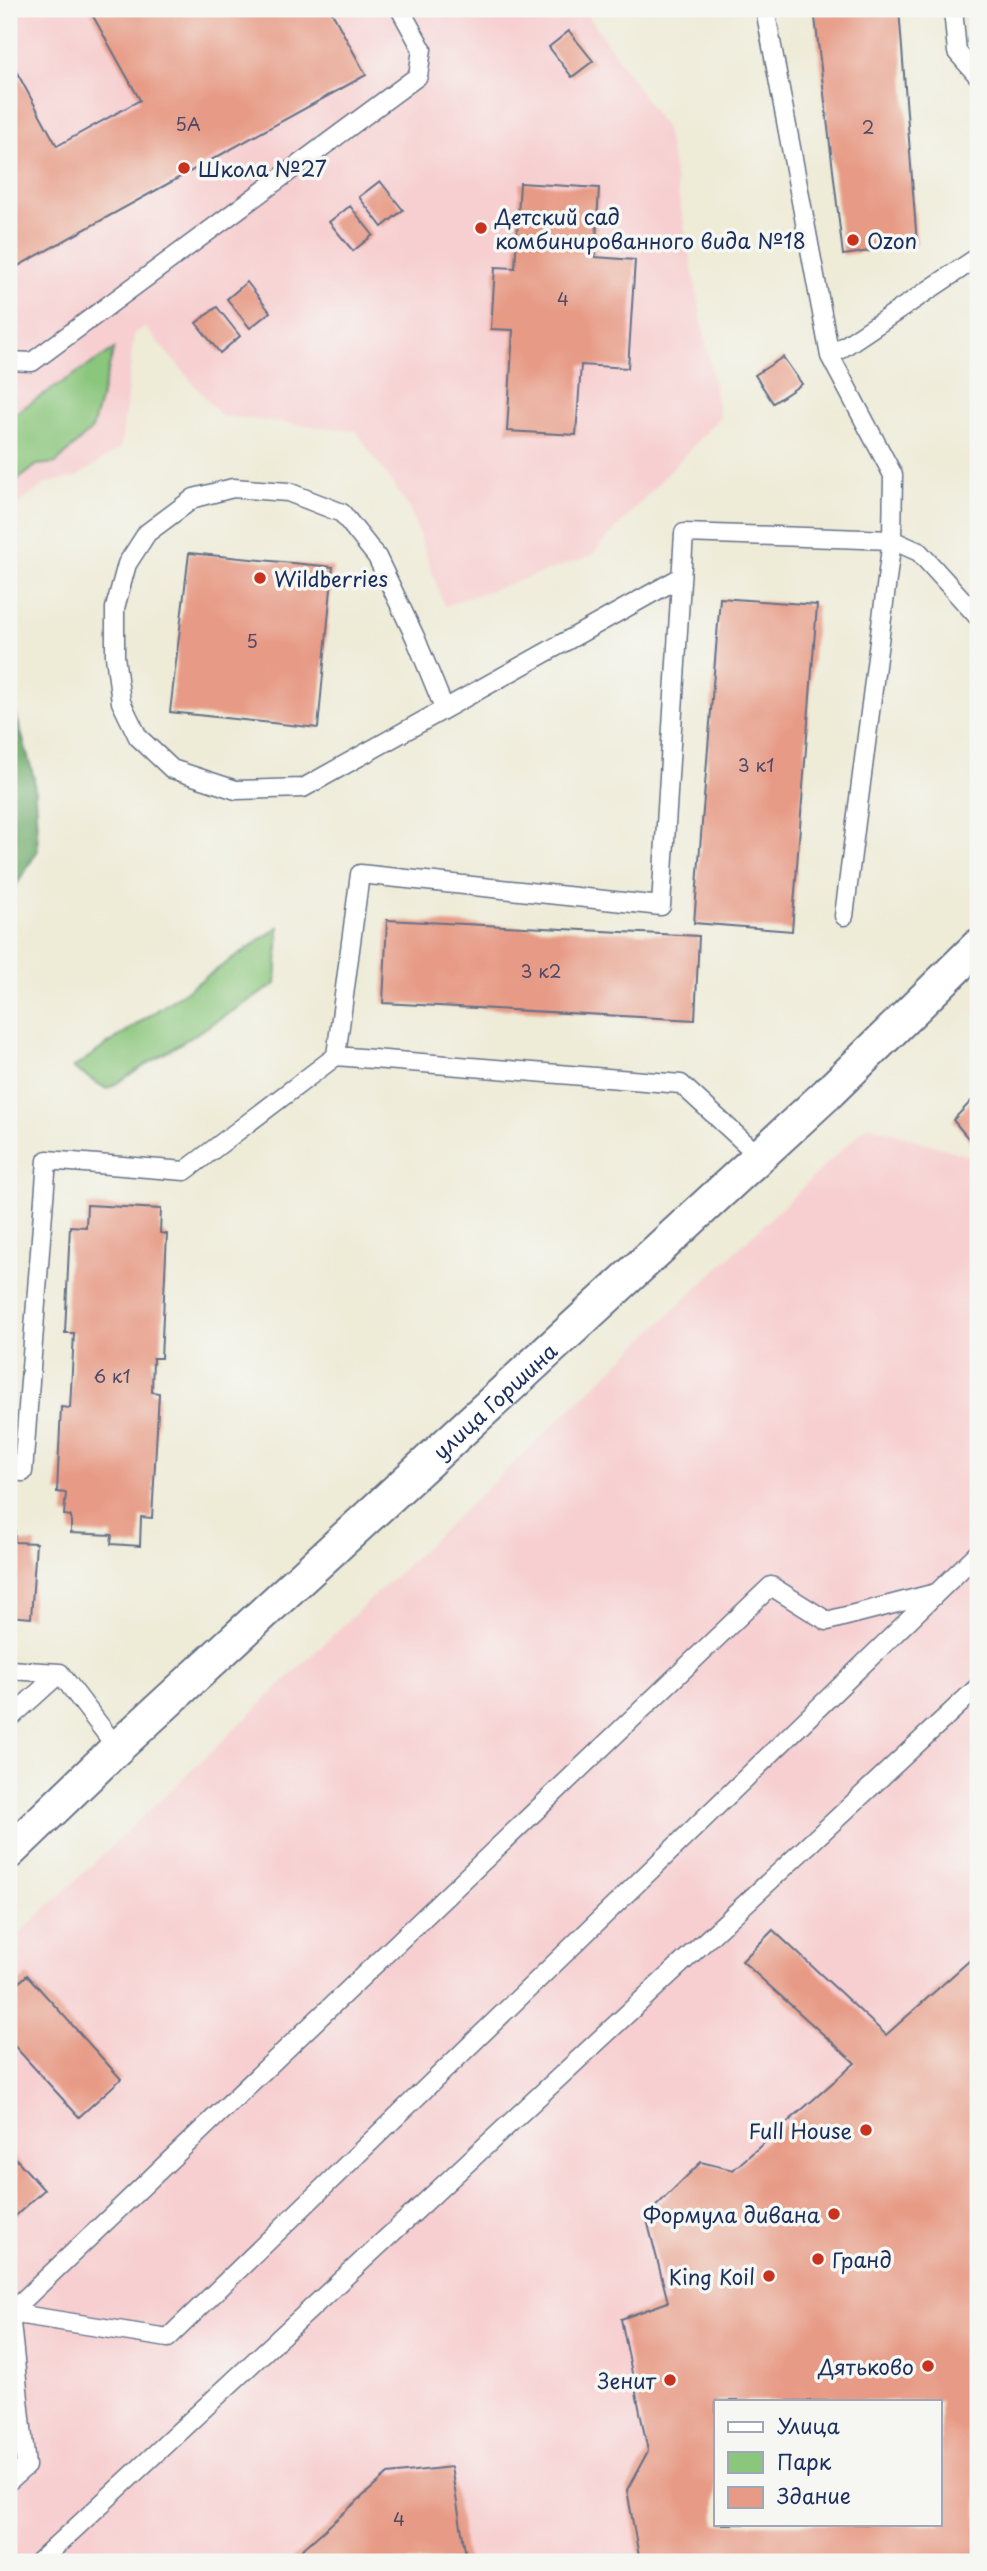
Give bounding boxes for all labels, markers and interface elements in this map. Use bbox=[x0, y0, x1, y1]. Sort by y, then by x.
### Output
house number: 5А bbox=[175, 110, 201, 137]
house number: 2 bbox=[862, 113, 874, 140]
place label: Школа №27 bbox=[198, 152, 327, 184]
marker: Школа №27 bbox=[176, 160, 192, 176]
place label: Детский сад комбинированного вида №18 bbox=[494, 200, 806, 256]
marker: Детский сад комбинированного вида №18 bbox=[473, 220, 489, 236]
place label: Ozon bbox=[867, 224, 917, 256]
marker: Ozon bbox=[845, 232, 861, 248]
house number: 4 bbox=[557, 285, 569, 312]
place label: Wildberries bbox=[274, 562, 388, 594]
marker: Wildberries bbox=[252, 570, 268, 586]
house number: 5 bbox=[246, 627, 258, 654]
house number: 3 к1 bbox=[738, 751, 774, 778]
house number: 3 к2 bbox=[520, 957, 562, 984]
street label: улица Горшина bbox=[425, 1334, 564, 1466]
house number: 6 к1 bbox=[93, 1362, 131, 1389]
place label: Full House bbox=[749, 2114, 852, 2146]
marker: Full House bbox=[858, 2122, 874, 2138]
place label: Формула дивана bbox=[643, 2198, 821, 2230]
marker: Формула дивана bbox=[826, 2206, 842, 2222]
place label: Гранд bbox=[832, 2243, 892, 2275]
marker: Гранд bbox=[810, 2251, 826, 2267]
place label: King Koil bbox=[669, 2260, 755, 2292]
marker: King Koil bbox=[761, 2268, 777, 2284]
place label: Дятьково bbox=[817, 2350, 914, 2382]
marker: Дятьково bbox=[920, 2358, 936, 2374]
place label: Зенит bbox=[597, 2364, 657, 2396]
marker: Зенит bbox=[662, 2372, 678, 2388]
legend bbox=[714, 2400, 942, 2526]
text: Улица bbox=[777, 2409, 840, 2441]
text: Парк bbox=[777, 2445, 832, 2477]
text: Здание bbox=[777, 2479, 851, 2511]
house number: 4 bbox=[393, 2505, 405, 2532]

